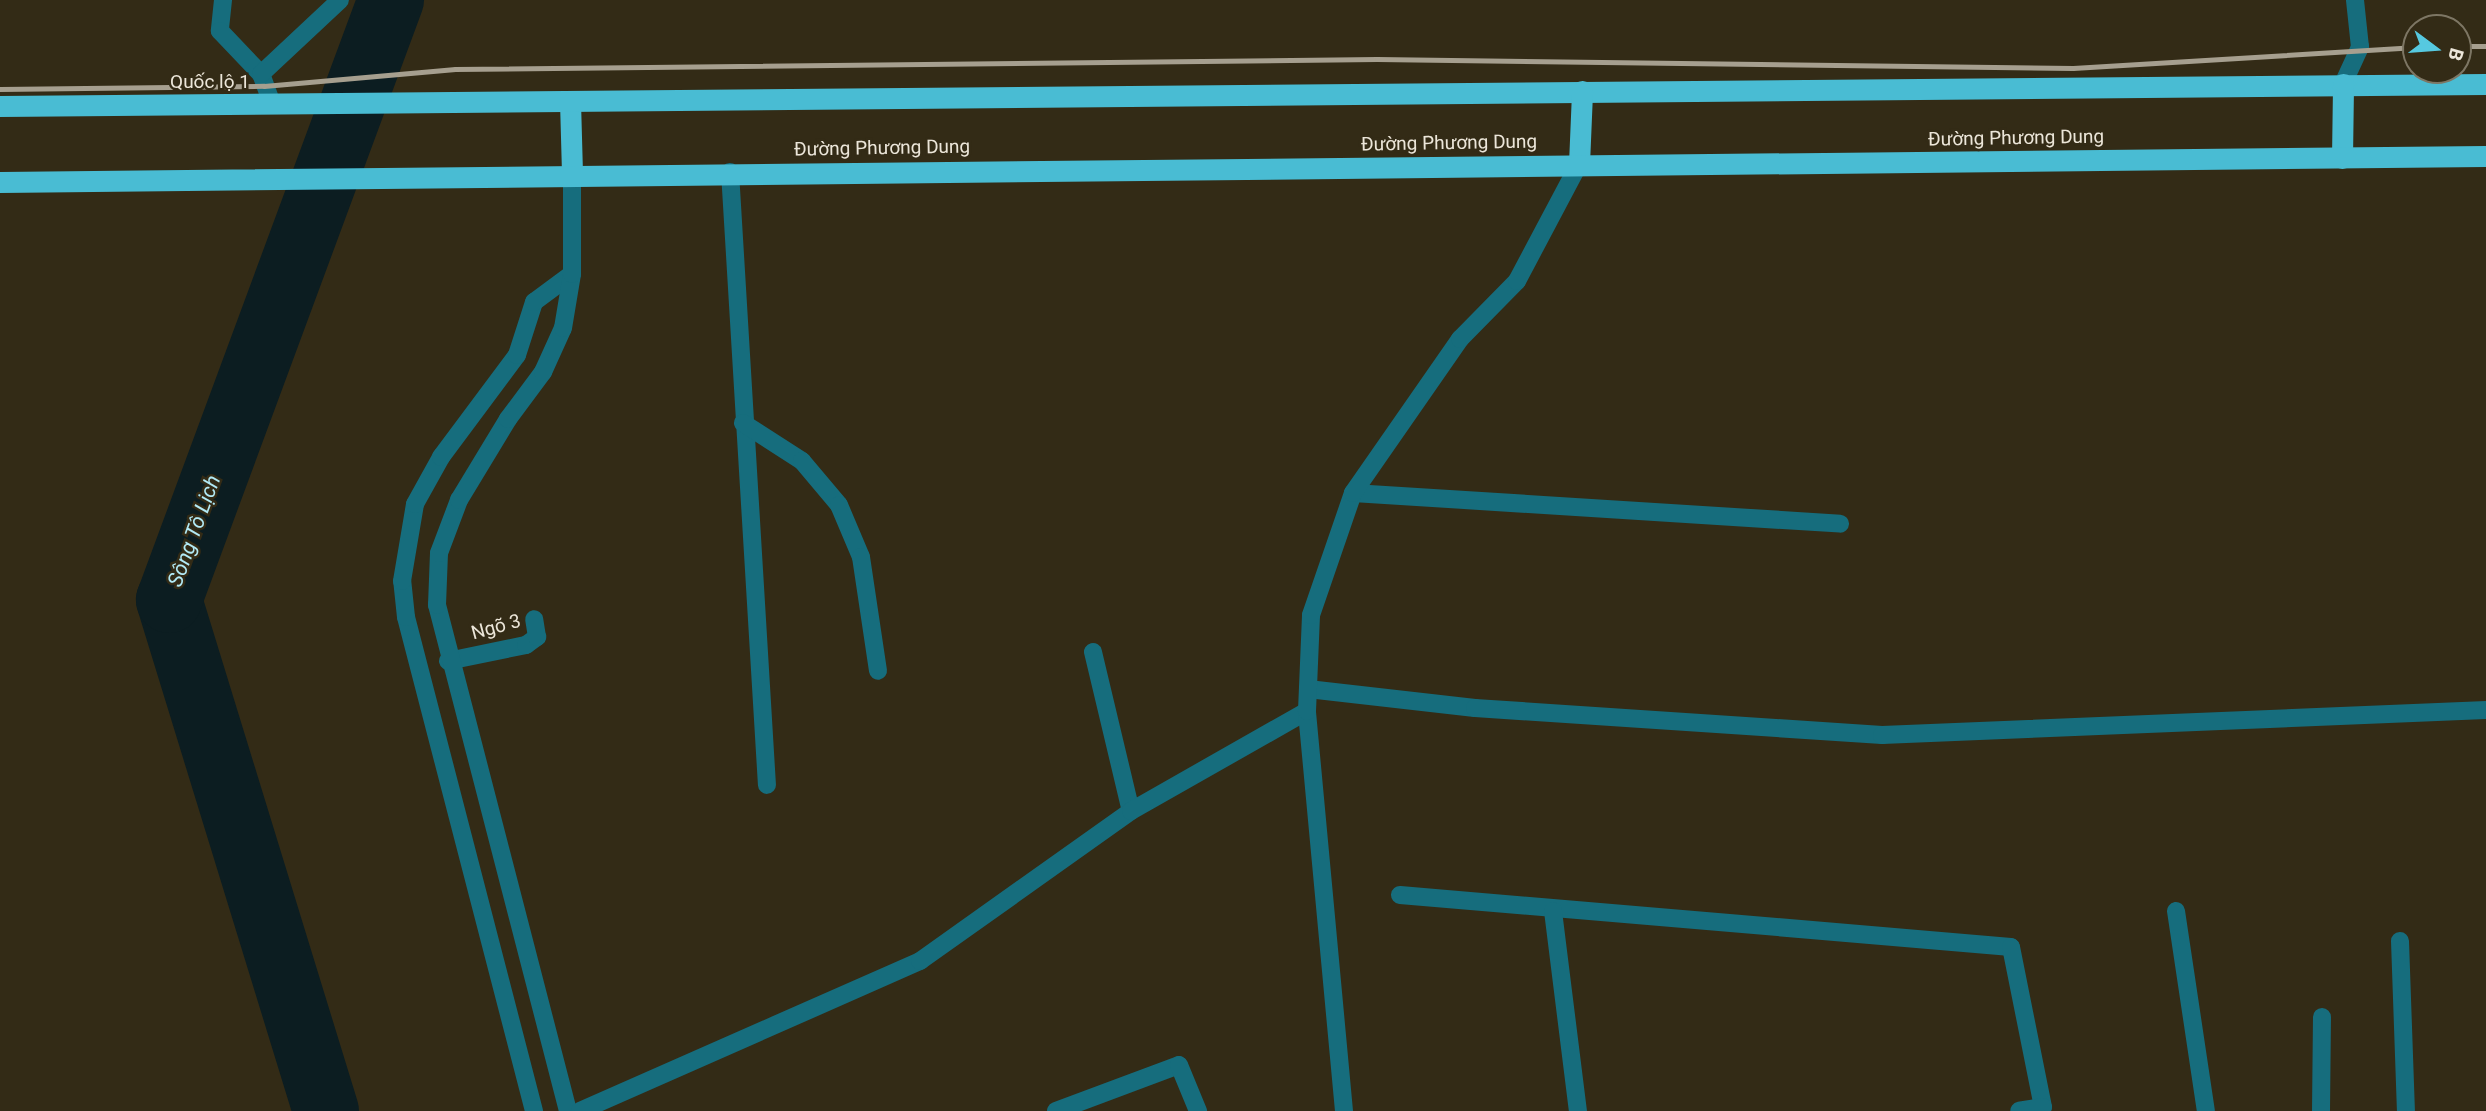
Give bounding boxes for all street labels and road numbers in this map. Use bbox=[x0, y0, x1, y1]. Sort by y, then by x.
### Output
street label: Quốc lộ 1 bbox=[170, 71, 250, 93]
street label: Đường Phương Dung bbox=[1928, 125, 2104, 151]
street label: Đường Phương Dung bbox=[1361, 130, 1537, 156]
street label: Đường Phương Dung bbox=[794, 135, 970, 161]
street label: Ngõ 3 bbox=[469, 609, 523, 645]

